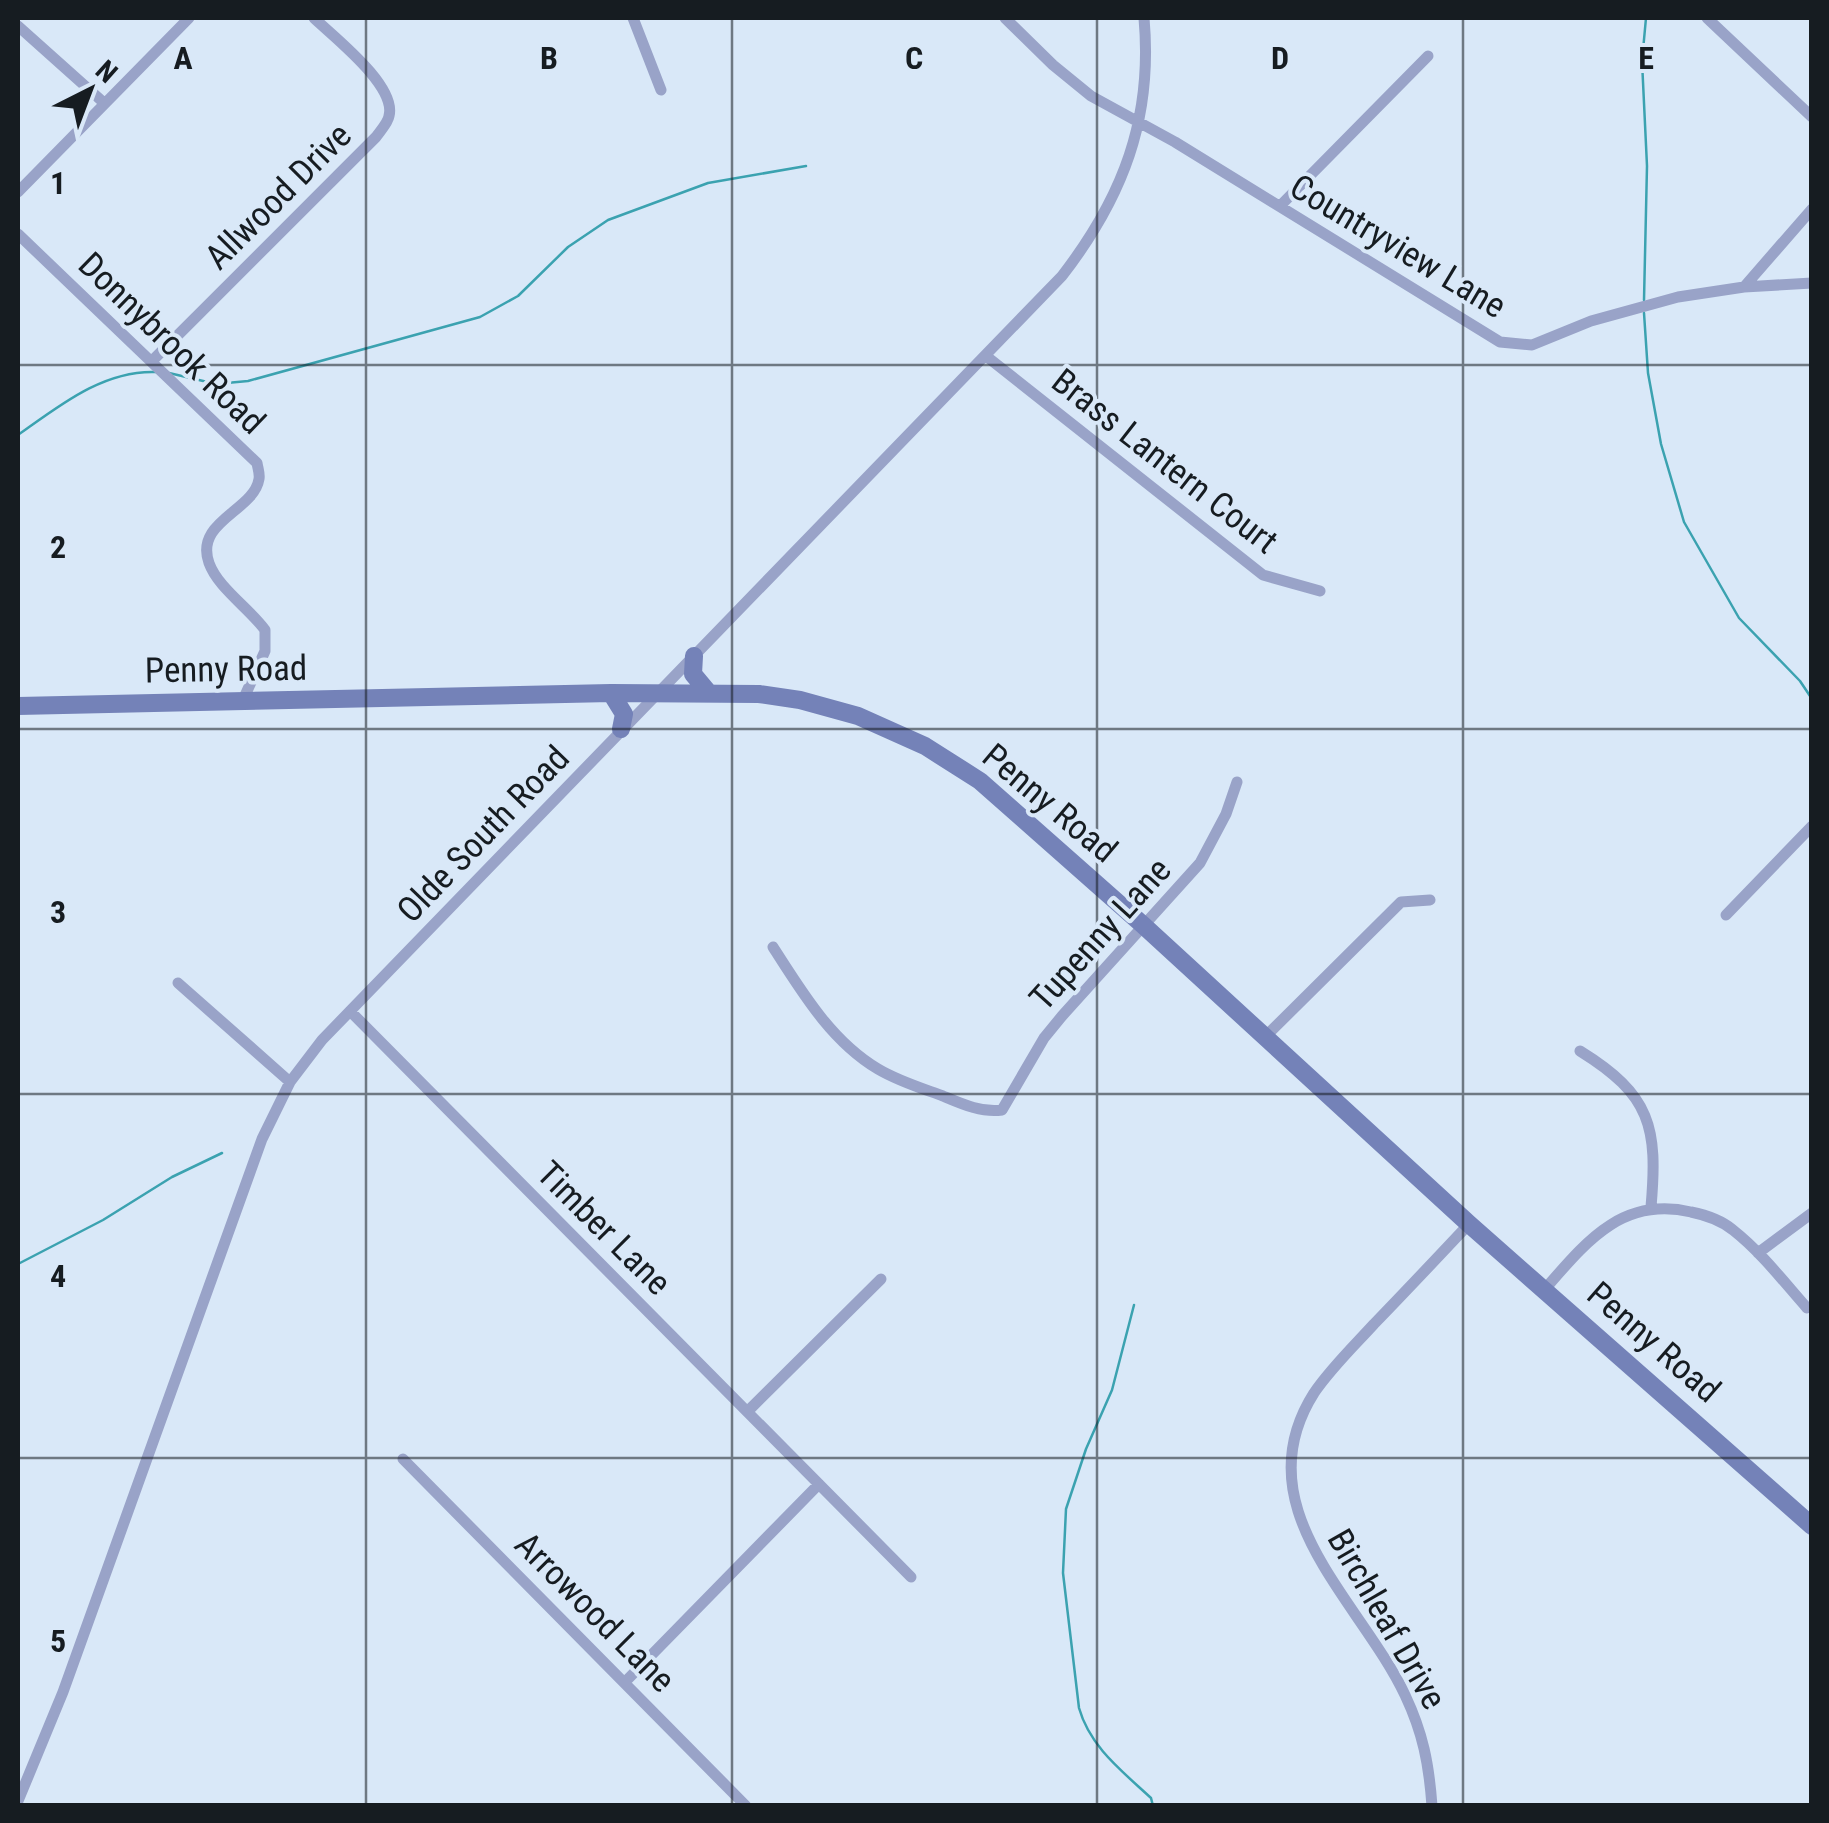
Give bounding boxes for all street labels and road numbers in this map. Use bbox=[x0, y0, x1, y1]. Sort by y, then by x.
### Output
street label: Allwood Drive bbox=[197, 115, 360, 278]
street label: Countryview Lane bbox=[1283, 166, 1513, 327]
street label: Donnybrook Road bbox=[70, 244, 273, 442]
street label: Brass Lantern Court bbox=[1044, 361, 1286, 562]
street label: Penny Road bbox=[144, 648, 308, 691]
street label: Penny Road bbox=[974, 735, 1125, 871]
street label: Olde South Road bbox=[389, 738, 578, 931]
street label: Tupenny Lane bbox=[1021, 850, 1179, 1019]
street label: Timber Lane bbox=[528, 1153, 679, 1304]
street label: Penny Road bbox=[1579, 1274, 1728, 1411]
street label: Birchleaf Drive bbox=[1319, 1522, 1454, 1716]
street label: Arrowood Lane bbox=[506, 1524, 683, 1701]

